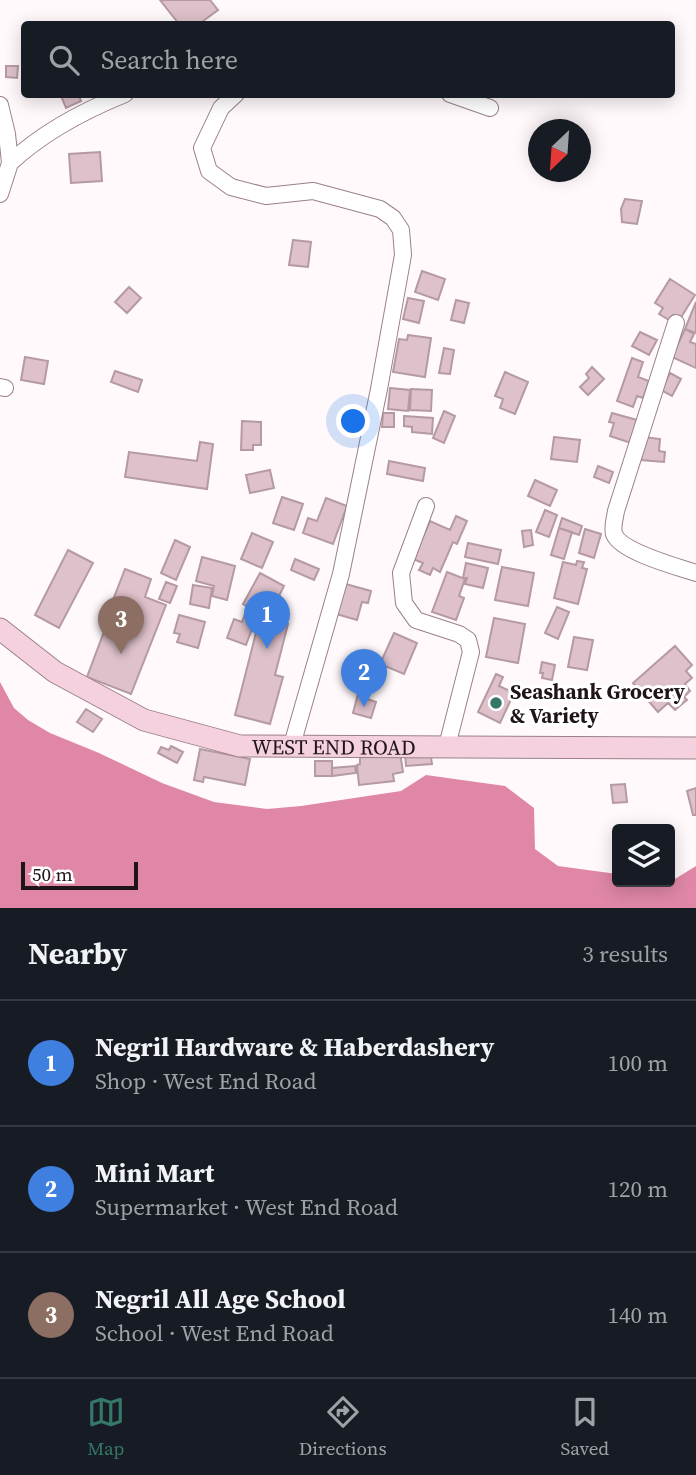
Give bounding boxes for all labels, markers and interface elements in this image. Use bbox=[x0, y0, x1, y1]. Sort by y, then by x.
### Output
search box bbox=[21, 21, 675, 98]
icon: search bbox=[45, 41, 83, 79]
text: Search here bbox=[101, 42, 238, 78]
north arrow bbox=[528, 119, 591, 182]
your location bbox=[336, 404, 370, 438]
pin: 1 bbox=[244, 591, 290, 649]
pin: 3 bbox=[98, 596, 144, 654]
pin: 2 bbox=[341, 649, 387, 707]
place label: Seashank Grocery & Variety bbox=[510, 677, 686, 730]
marker: Seashank Grocery & Variety bbox=[488, 695, 504, 711]
street label: WEST END ROAD bbox=[251, 732, 416, 761]
map controls bbox=[612, 824, 675, 887]
button: layers bbox=[612, 824, 675, 887]
scale bar bbox=[21, 859, 138, 891]
text: 50 m bbox=[32, 861, 73, 887]
text: Nearby bbox=[28, 933, 127, 974]
text: 3 results bbox=[582, 938, 668, 970]
text: Negril Hardware & Haberdashery bbox=[95, 1029, 494, 1065]
text: 1 bbox=[45, 1047, 57, 1079]
text: 100 m bbox=[607, 1047, 668, 1079]
text: Shop · West End Road bbox=[95, 1065, 316, 1097]
text: Mini Mart bbox=[95, 1155, 214, 1191]
text: 2 bbox=[45, 1173, 57, 1205]
text: 120 m bbox=[607, 1173, 668, 1205]
text: Supermarket · West End Road bbox=[95, 1191, 398, 1223]
text: Negril All Age School bbox=[95, 1281, 346, 1317]
text: 3 bbox=[45, 1299, 57, 1331]
text: 140 m bbox=[607, 1299, 668, 1331]
text: School · West End Road bbox=[95, 1317, 334, 1349]
tab: Map bbox=[87, 1393, 125, 1461]
tab: Directions bbox=[299, 1393, 387, 1461]
tab: Saved bbox=[560, 1393, 609, 1461]

